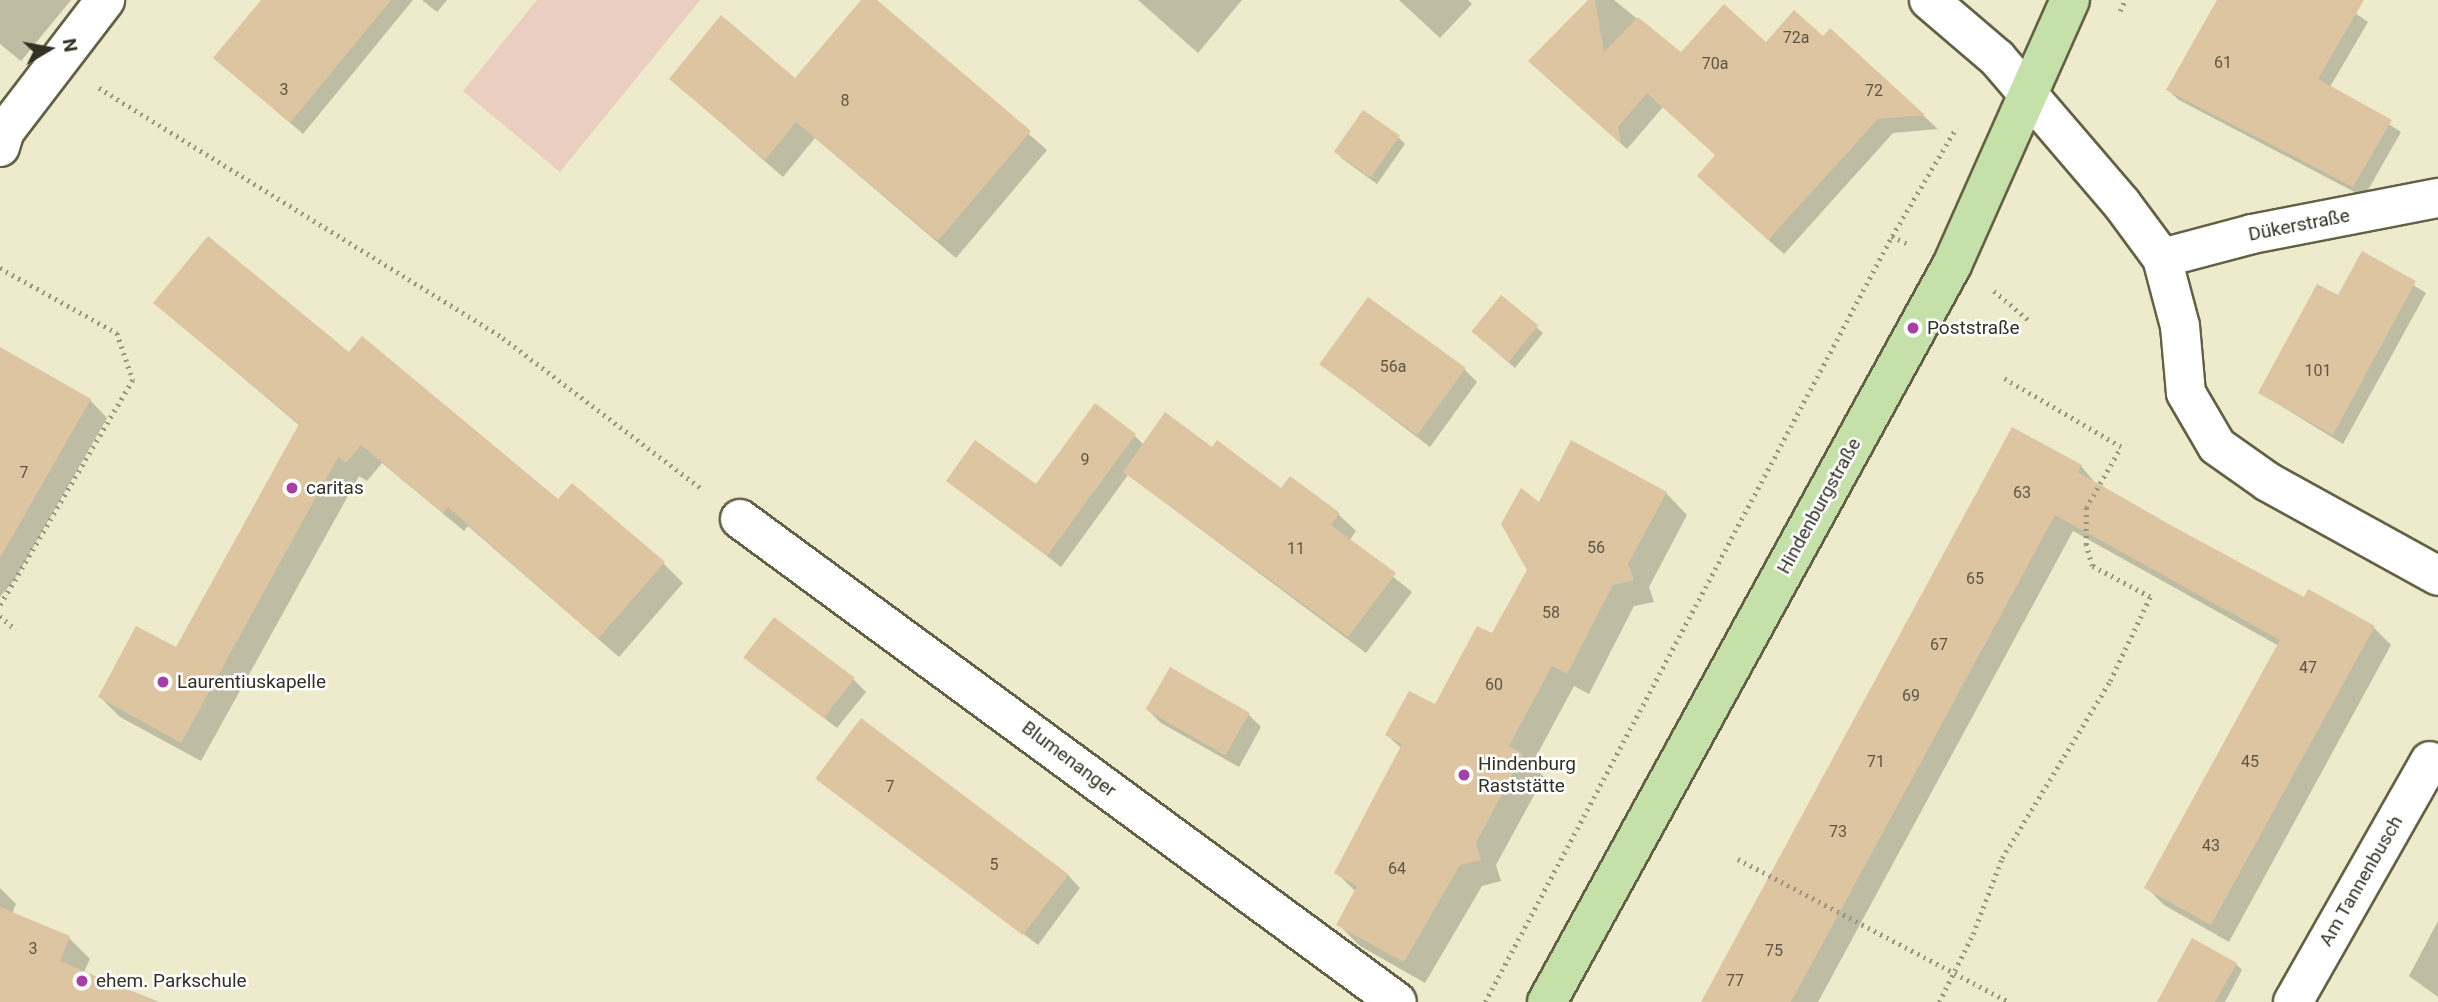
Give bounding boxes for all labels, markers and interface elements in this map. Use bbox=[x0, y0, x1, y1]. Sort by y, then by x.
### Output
north arrow bbox=[14, 14, 84, 84]
house number: 72a bbox=[1783, 28, 1809, 48]
text: N bbox=[58, 37, 83, 54]
house number: 61 bbox=[2214, 53, 2232, 73]
house number: 70a bbox=[1702, 54, 1728, 74]
house number: 3 bbox=[280, 80, 288, 100]
house number: 72 bbox=[1865, 81, 1883, 101]
house number: 8 bbox=[841, 91, 849, 111]
street label: Dükerstraße bbox=[2246, 204, 2352, 246]
place label: Poststraße bbox=[1927, 317, 2020, 339]
marker: Poststraße bbox=[1905, 320, 1921, 336]
house number: 56a bbox=[1380, 357, 1406, 377]
house number: 101 bbox=[2305, 361, 2331, 381]
street label: Hindenburgstraße bbox=[1772, 434, 1866, 578]
house number: 9 bbox=[1081, 450, 1089, 470]
house number: 7 bbox=[20, 463, 28, 483]
place label: caritas bbox=[306, 477, 364, 499]
marker: caritas bbox=[284, 480, 300, 496]
house number: 63 bbox=[2013, 483, 2031, 503]
house number: 56 bbox=[1587, 538, 1605, 558]
house number: 11 bbox=[1287, 539, 1305, 559]
house number: 65 bbox=[1966, 569, 1984, 589]
house number: 58 bbox=[1542, 603, 1560, 623]
house number: 67 bbox=[1930, 635, 1948, 655]
house number: 47 bbox=[2299, 658, 2317, 678]
place label: Laurentiuskapelle bbox=[177, 671, 326, 693]
marker: Laurentiuskapelle bbox=[155, 674, 171, 690]
house number: 60 bbox=[1485, 675, 1503, 695]
house number: 69 bbox=[1902, 686, 1920, 706]
street label: Blumenanger bbox=[1017, 716, 1121, 802]
house number: 71 bbox=[1867, 752, 1885, 772]
house number: 45 bbox=[2241, 752, 2259, 772]
place label: Hindenburg Raststätte bbox=[1478, 753, 1576, 797]
marker: Hindenburg Raststätte bbox=[1456, 767, 1472, 783]
house number: 7 bbox=[886, 777, 894, 797]
street label: Am Tannenbusch bbox=[2314, 812, 2408, 950]
house number: 73 bbox=[1829, 822, 1847, 842]
house number: 43 bbox=[2202, 836, 2220, 856]
house number: 5 bbox=[990, 855, 998, 875]
house number: 64 bbox=[1388, 859, 1406, 879]
house number: 3 bbox=[29, 939, 37, 959]
house number: 75 bbox=[1765, 941, 1783, 961]
place label: ehem. Parkschule bbox=[96, 970, 247, 992]
house number: 77 bbox=[1726, 971, 1744, 991]
marker: ehem. Parkschule bbox=[74, 973, 90, 989]

